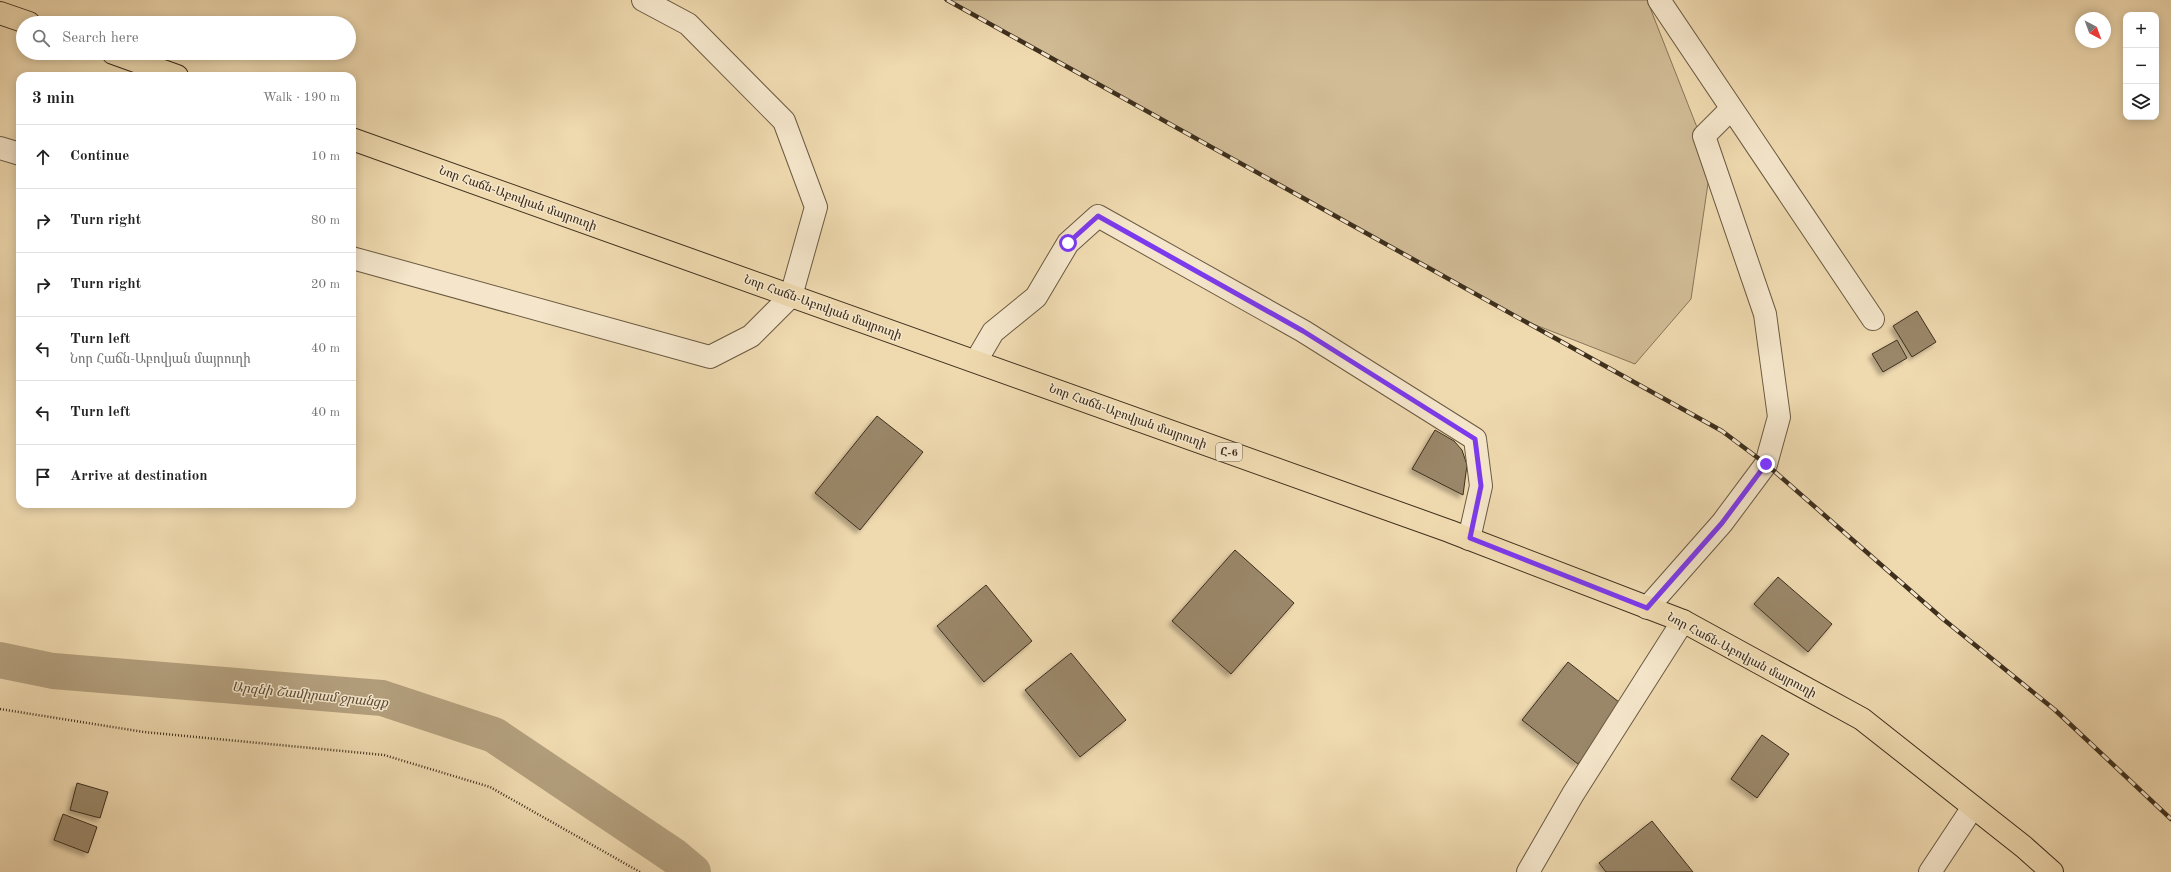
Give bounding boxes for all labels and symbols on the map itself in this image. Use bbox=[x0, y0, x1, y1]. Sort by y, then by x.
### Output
north arrow bbox=[2075, 12, 2111, 48]
street label: Նոր Հաճն-Աբովյան մայրուղի bbox=[437, 165, 598, 233]
route start bbox=[1059, 234, 1077, 252]
street label: Նոր Հաճն-Աբովյան մայրուղի bbox=[742, 274, 903, 342]
street label: Նոր Հաճն-Աբովյան մայրուղի bbox=[1047, 383, 1208, 451]
road number: Հ-6 bbox=[1216, 443, 1242, 461]
route end bbox=[1757, 455, 1775, 473]
street label: Նոր Հաճն-Աբովյան մայրուղի bbox=[1665, 611, 1818, 700]
water label: Արզնի Շամիրամ ջրանցք bbox=[231, 681, 390, 711]

